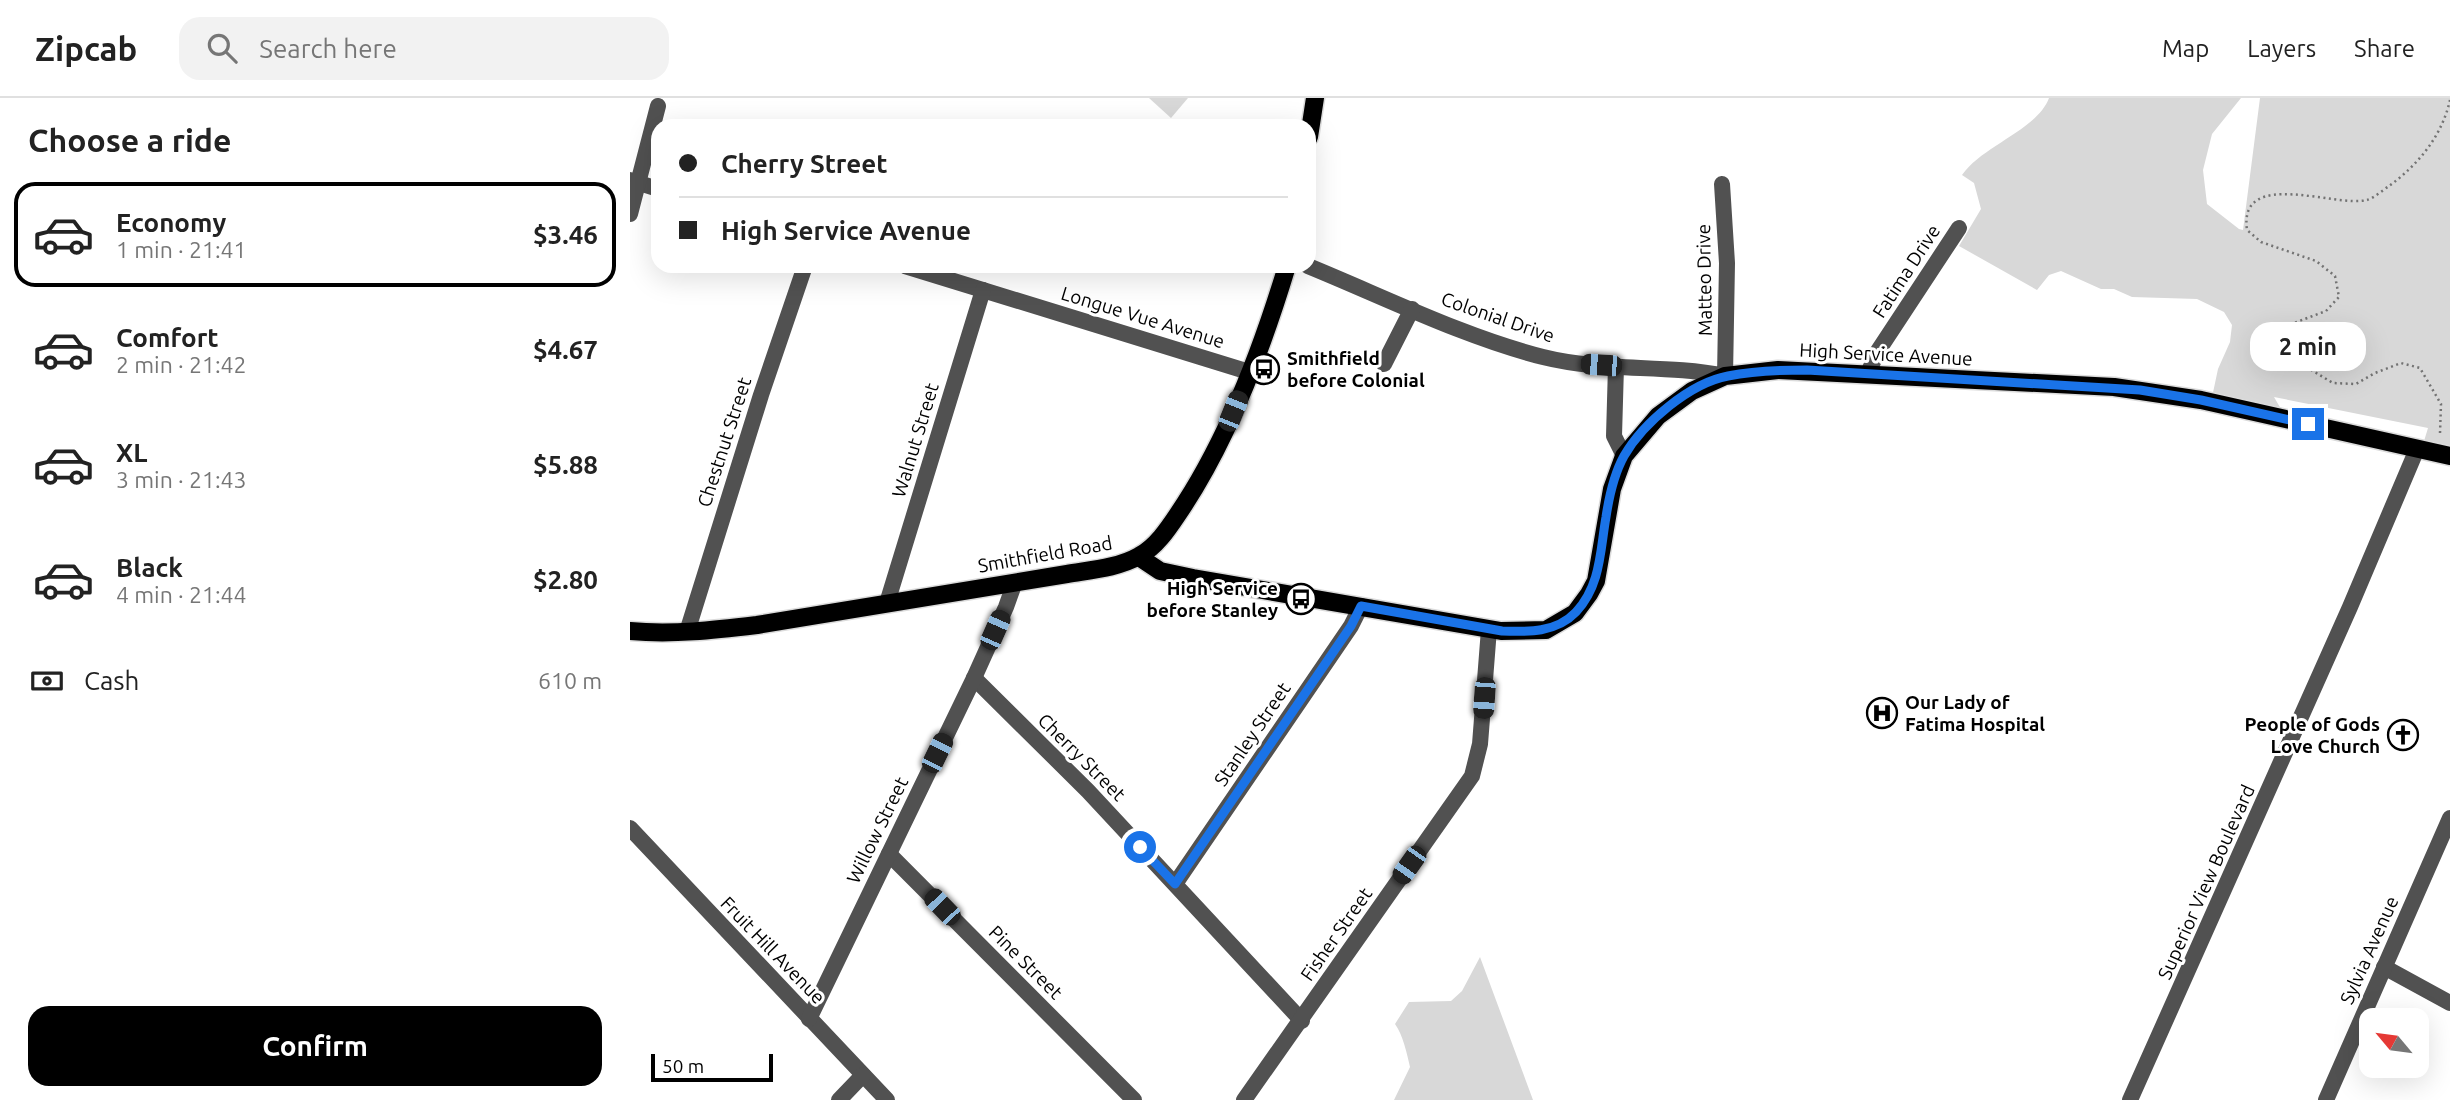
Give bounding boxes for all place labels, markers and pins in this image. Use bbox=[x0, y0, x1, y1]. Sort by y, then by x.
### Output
place label: Smithfield before Colonial bbox=[1287, 347, 1425, 391]
bus stop icon: Smithfield before Colonial bbox=[1247, 352, 1281, 386]
place label: High Service before Stanley bbox=[1147, 577, 1278, 621]
bus stop icon: High Service before Stanley bbox=[1284, 582, 1318, 616]
place label: Our Lady of Fatima Hospital bbox=[1905, 691, 2045, 735]
hospital icon: Our Lady of Fatima Hospital bbox=[1865, 696, 1899, 730]
place label: People of Gods Love Church bbox=[2245, 713, 2380, 757]
church icon: People of Gods Love Church bbox=[2386, 718, 2420, 752]

